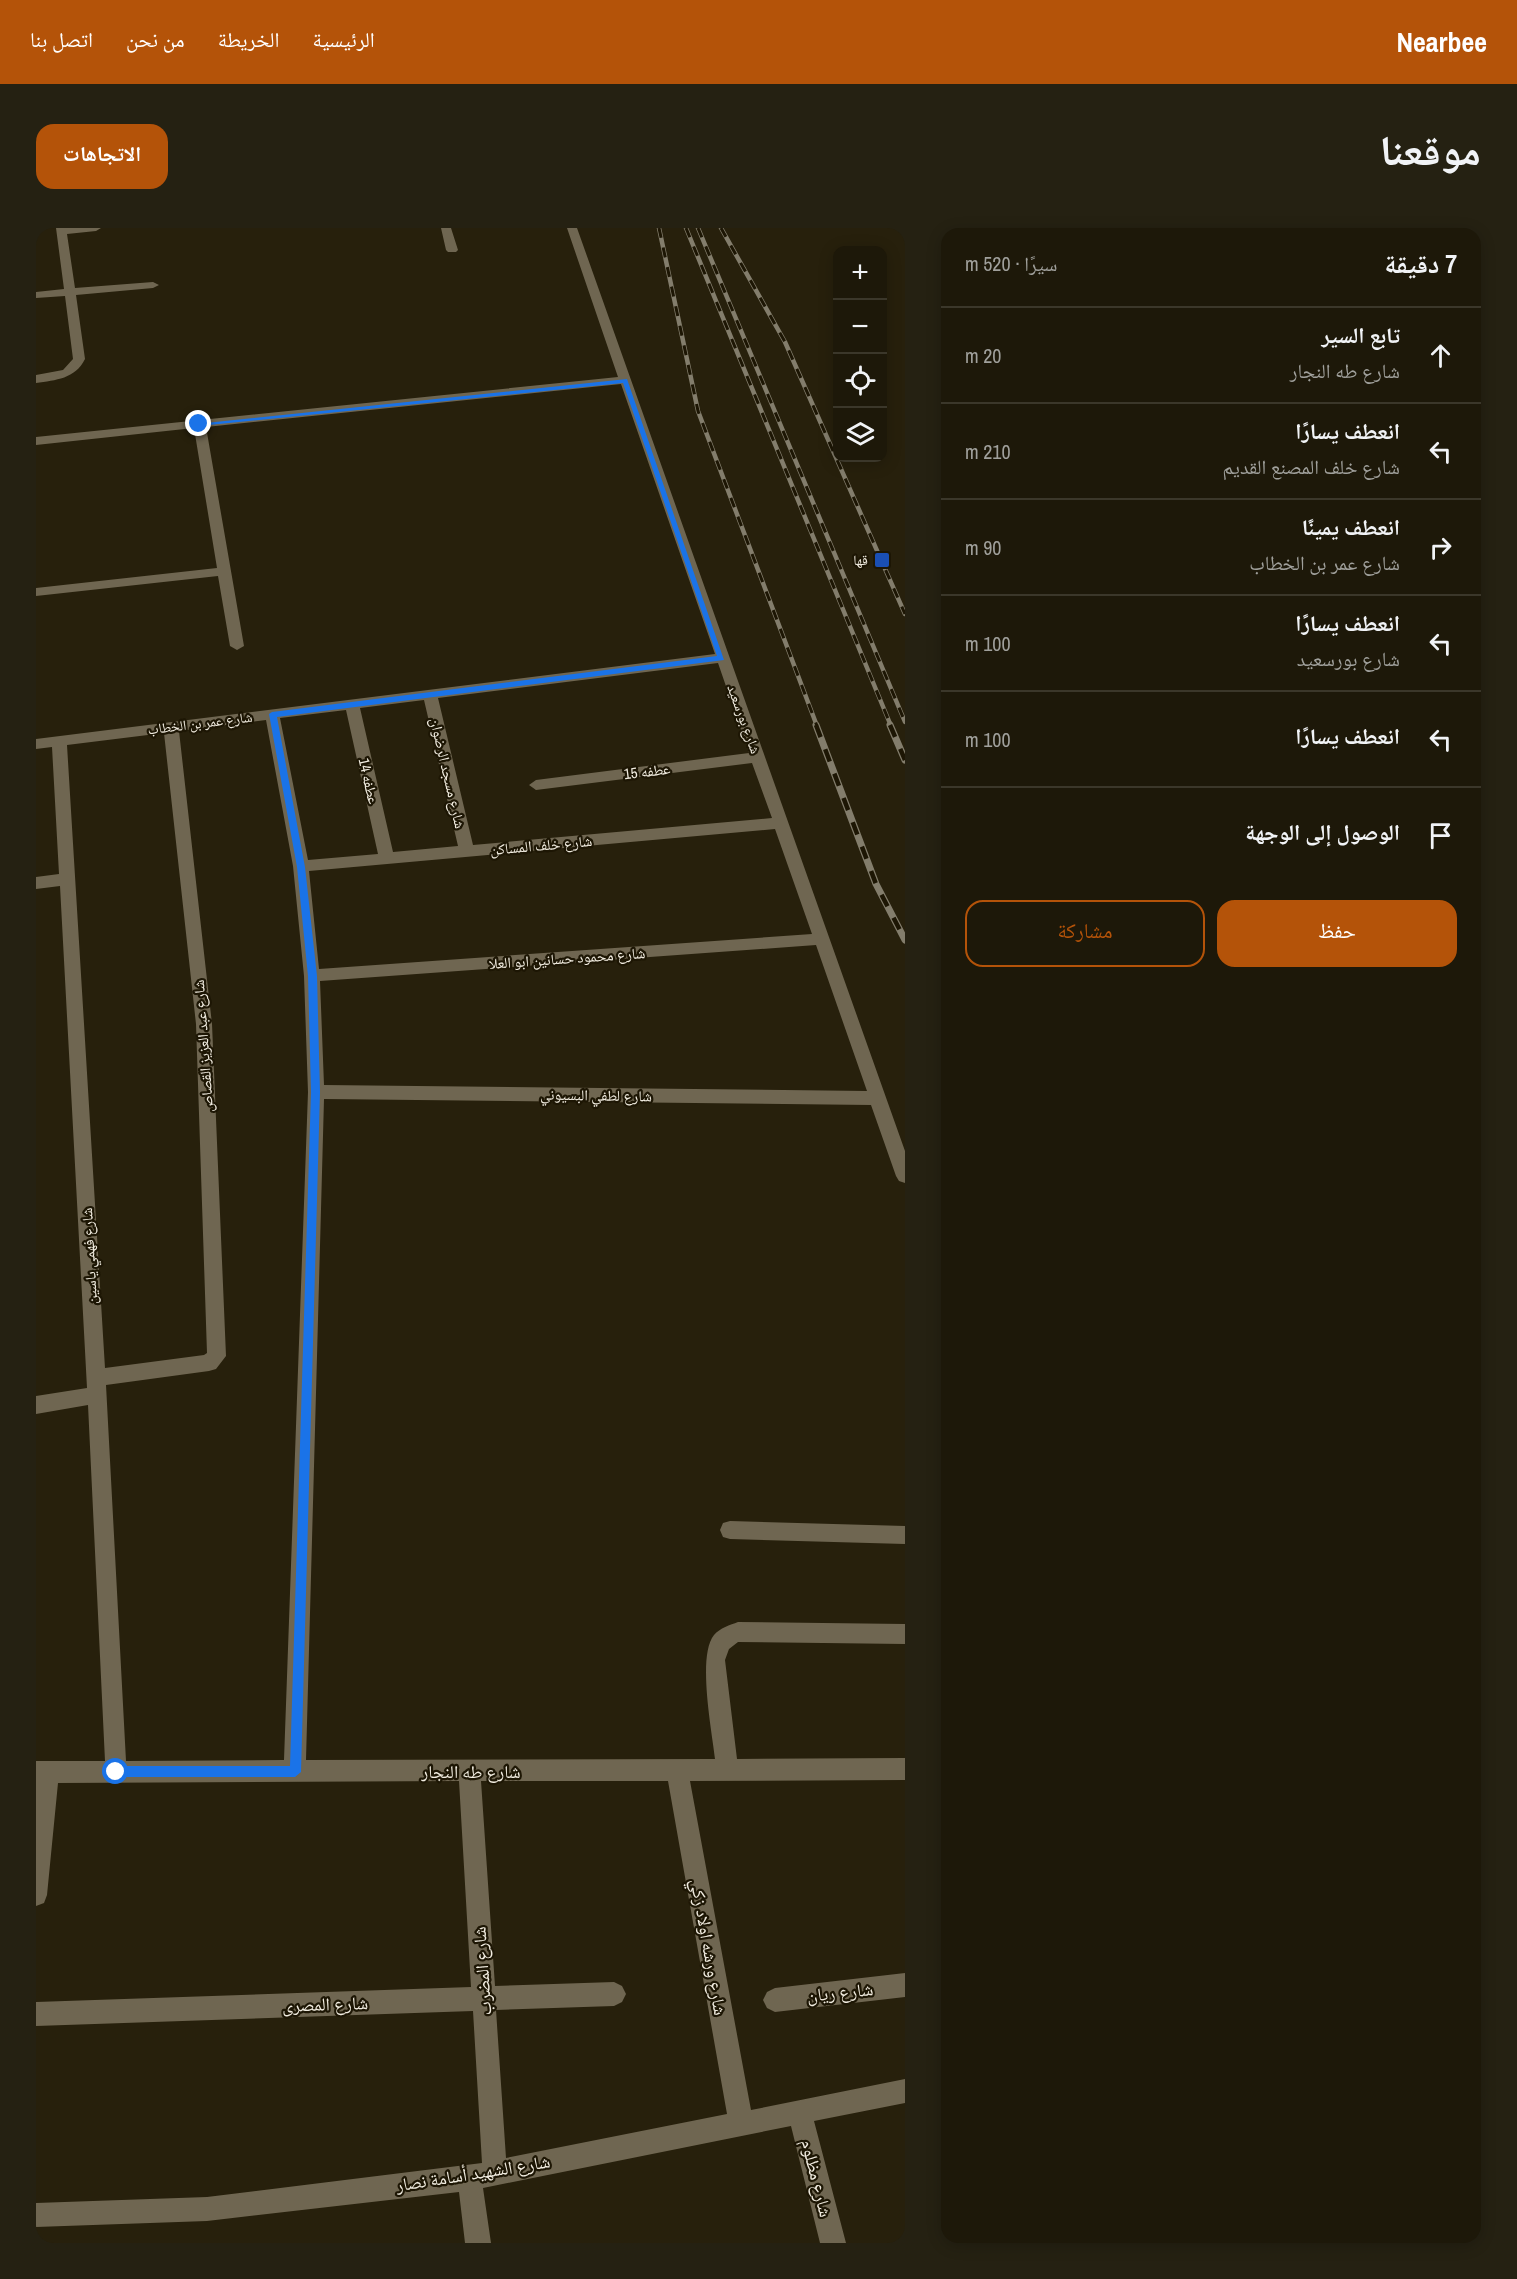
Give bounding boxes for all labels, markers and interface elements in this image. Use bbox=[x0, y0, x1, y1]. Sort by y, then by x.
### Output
text: Nearbee bbox=[1396, 23, 1487, 61]
text: اتصل بنا bbox=[30, 25, 93, 54]
text: من نحن bbox=[126, 25, 185, 54]
text: الخريطة bbox=[218, 25, 280, 54]
text: الرئيسية bbox=[313, 25, 375, 54]
text: موقعنا bbox=[1380, 122, 1481, 178]
button: الاتجاهات bbox=[36, 124, 168, 189]
map controls bbox=[833, 246, 887, 462]
button: + bbox=[833, 246, 887, 300]
text: 7 دقيقة bbox=[1385, 246, 1457, 281]
text: سيرًا · 520 m bbox=[965, 250, 1058, 277]
button: − bbox=[833, 300, 887, 354]
text: تابع السير bbox=[1322, 320, 1400, 350]
icon: ahead bbox=[1424, 339, 1457, 372]
text: 20 m bbox=[965, 342, 1001, 369]
button: locate bbox=[833, 354, 887, 408]
text: شارع طه النجار bbox=[1290, 357, 1400, 384]
button: layers bbox=[833, 408, 887, 462]
route end bbox=[185, 410, 211, 436]
text: انعطف يسارًا bbox=[1295, 416, 1400, 446]
icon: left bbox=[1424, 435, 1457, 468]
text: 210 m bbox=[965, 438, 1011, 465]
text: شارع خلف المصنع القديم bbox=[1223, 453, 1400, 480]
text: انعطف يمينًا bbox=[1302, 512, 1400, 542]
icon: right bbox=[1424, 531, 1457, 564]
text: 90 m bbox=[965, 534, 1001, 561]
text: شارع عمر بن الخطاب bbox=[1249, 549, 1400, 576]
place label: قها bbox=[853, 551, 868, 569]
marker: قها bbox=[873, 551, 891, 569]
text: انعطف يسارًا bbox=[1295, 608, 1400, 638]
icon: left bbox=[1424, 627, 1457, 660]
text: 100 m bbox=[965, 630, 1011, 657]
text: شارع بورسعيد bbox=[1297, 645, 1400, 672]
street label: شارع بورسعيد bbox=[722, 682, 765, 756]
street label: شارع عمر بن الخطاب bbox=[147, 708, 254, 739]
street label: شارع مسجد الرضوان bbox=[425, 715, 471, 831]
text: انعطف يسارًا bbox=[1295, 721, 1400, 751]
icon: left bbox=[1424, 723, 1457, 756]
text: 100 m bbox=[965, 726, 1011, 753]
street label: عطفه 14 bbox=[354, 756, 385, 807]
street label: عطفه 15 bbox=[623, 758, 672, 784]
text: الوصول إلى الوجهة bbox=[1245, 817, 1400, 847]
icon: arrive bbox=[1424, 819, 1457, 852]
street label: شارع خلف المساكن bbox=[489, 830, 593, 860]
button: مشاركة bbox=[965, 900, 1205, 967]
button: حفظ bbox=[1217, 900, 1457, 967]
street label: شارع محمود حسانين ابو العلا bbox=[488, 942, 646, 974]
street label: شارع عبد العزيز القصاص bbox=[188, 979, 218, 1113]
street label: شارع لطفي البسيوني bbox=[540, 1084, 652, 1108]
street label: شارع فهمي ياسين bbox=[76, 1207, 104, 1305]
route start bbox=[102, 1758, 128, 1784]
street label: شارع طه النجار bbox=[420, 1759, 521, 1784]
street label: شارع ورشه اولاد زكي bbox=[682, 1877, 733, 2018]
street label: شارع المضرب bbox=[466, 1926, 498, 2016]
street label: شارع ريان bbox=[806, 1976, 874, 2008]
street label: شارع المصرى bbox=[281, 1990, 369, 2018]
street label: شارع مظلوم bbox=[795, 2136, 839, 2220]
street label: شارع الشهيد أسامة نصار bbox=[393, 2148, 552, 2198]

